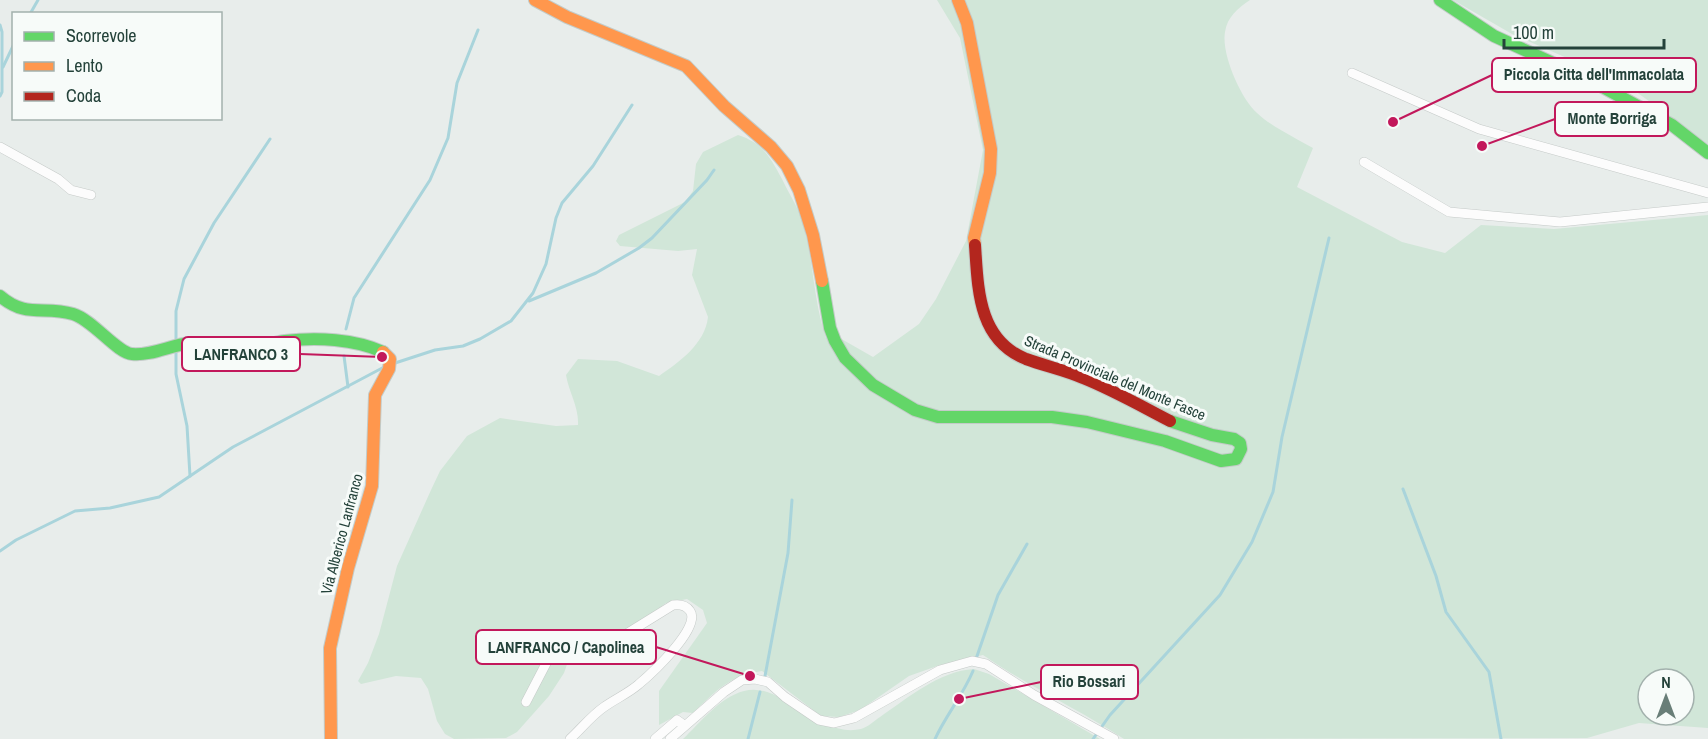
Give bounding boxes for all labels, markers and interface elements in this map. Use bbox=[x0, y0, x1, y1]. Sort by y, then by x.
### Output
legend bbox=[12, 12, 222, 120]
scale bar bbox=[1504, 12, 1664, 50]
text: 100 m bbox=[1513, 20, 1554, 45]
text: Scorrevole bbox=[66, 23, 137, 48]
text: Lento bbox=[66, 53, 103, 78]
callout: Piccola Citta dell'Immacolata bbox=[1492, 58, 1696, 92]
text: Piccola Citta dell'Immacolata bbox=[1504, 63, 1685, 85]
text: Coda bbox=[66, 83, 101, 108]
callout: Monte Borriga bbox=[1555, 102, 1668, 136]
text: Monte Borriga bbox=[1568, 107, 1657, 129]
street label: Strada Provinciale del Monte Fasce bbox=[1021, 330, 1209, 425]
callout: LANFRANCO 3 bbox=[182, 337, 300, 371]
text: LANFRANCO 3 bbox=[194, 343, 288, 365]
street label: Via Alberico Lanfranco bbox=[315, 471, 368, 597]
callout: LANFRANCO / Capolinea bbox=[476, 630, 656, 664]
text: LANFRANCO / Capolinea bbox=[488, 636, 645, 658]
callout: Rio Bossari bbox=[1041, 665, 1138, 699]
north arrow bbox=[1636, 667, 1696, 727]
text: Rio Bossari bbox=[1053, 670, 1125, 692]
text: N bbox=[1661, 671, 1671, 693]

